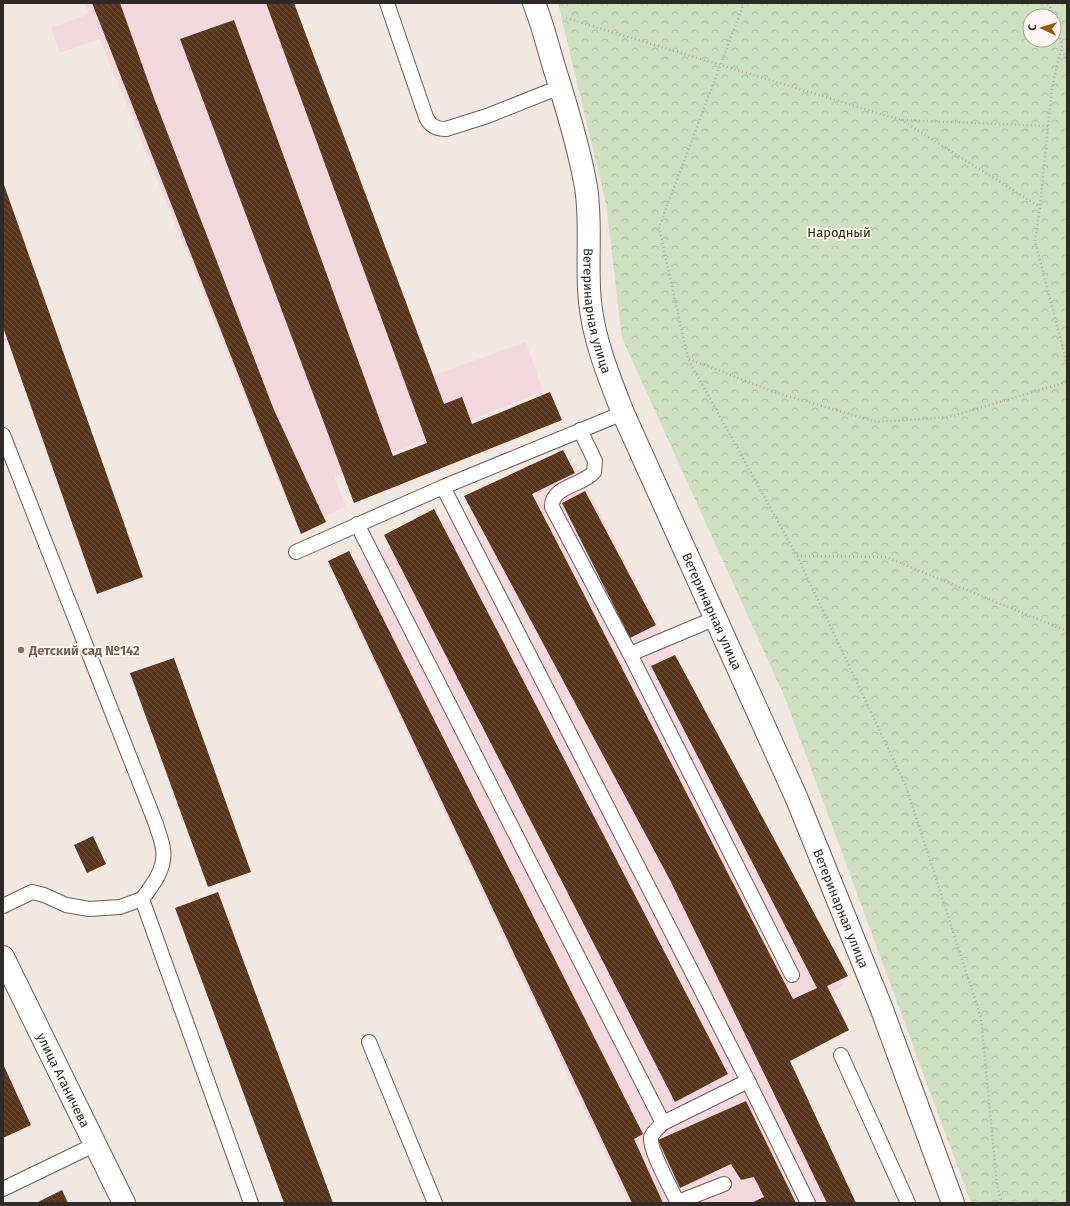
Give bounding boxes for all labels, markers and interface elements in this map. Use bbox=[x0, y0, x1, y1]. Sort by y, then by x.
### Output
north arrow bbox=[1022, 8, 1062, 48]
text: С bbox=[1026, 23, 1039, 31]
park label: Народный bbox=[807, 225, 871, 240]
street label: Ветеринарная улица bbox=[580, 248, 614, 375]
street label: Ветеринарная улица bbox=[679, 550, 745, 672]
place label: Детский сад №142 bbox=[28, 643, 140, 658]
marker: Детский сад №142 bbox=[16, 645, 26, 655]
street label: Ветеринарная улица bbox=[810, 847, 871, 970]
street label: улица Аганичева bbox=[33, 1030, 93, 1130]

